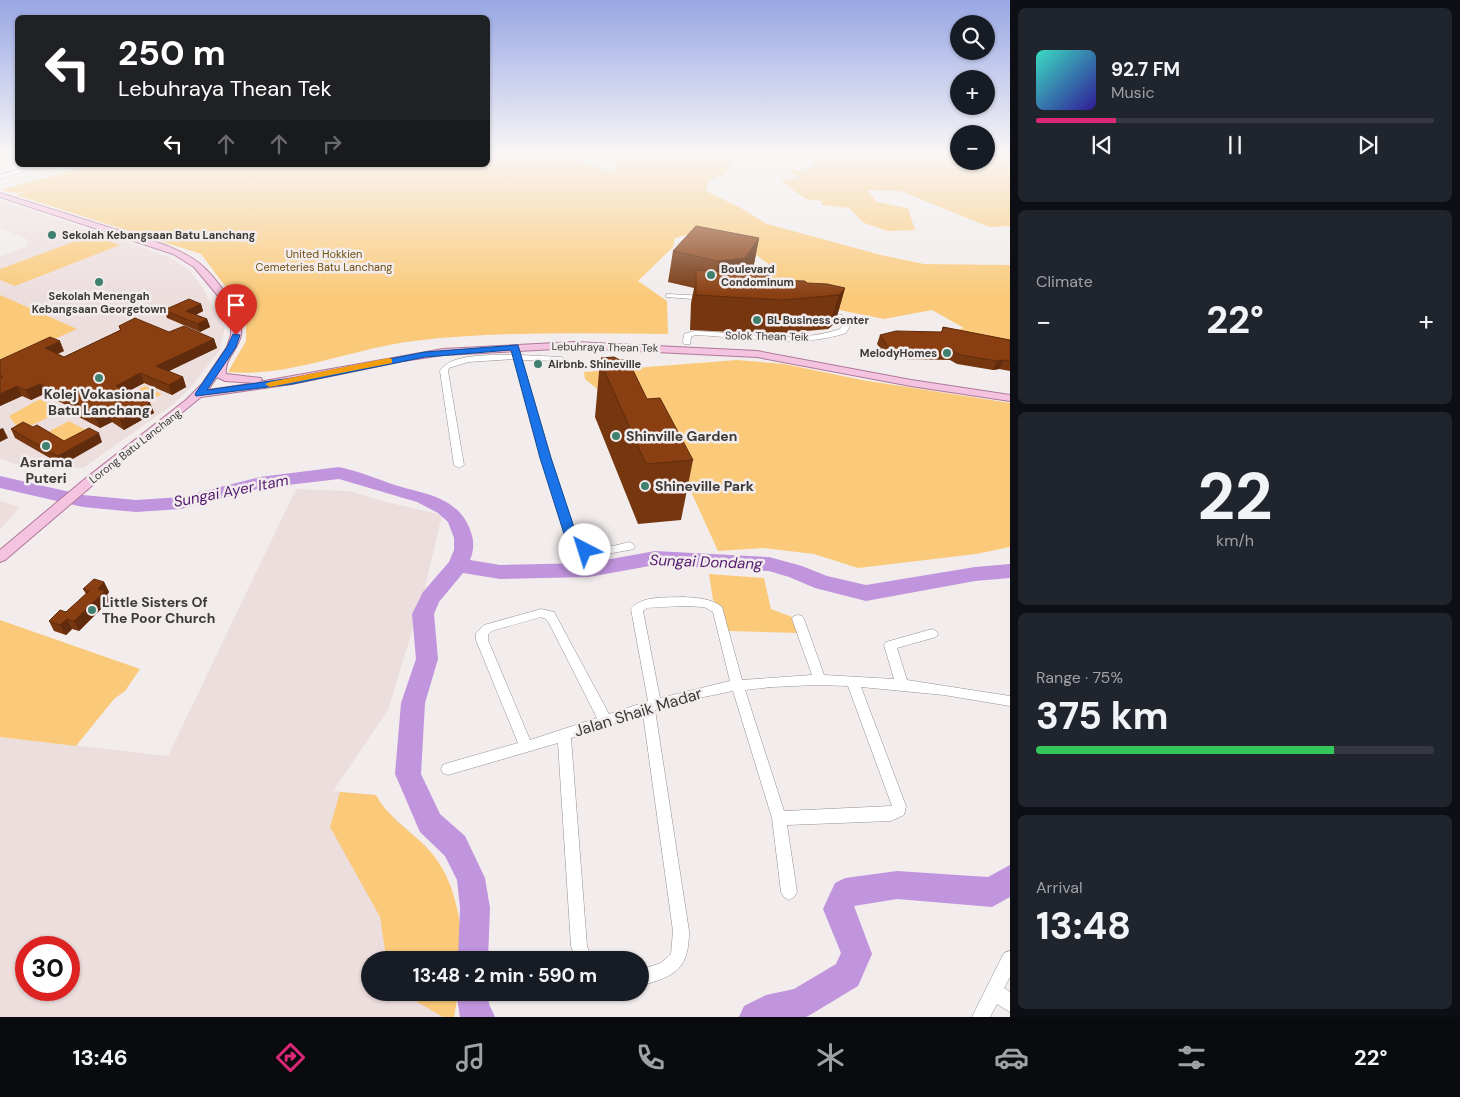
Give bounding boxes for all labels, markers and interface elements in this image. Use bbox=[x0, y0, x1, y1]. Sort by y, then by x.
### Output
map controls bbox=[950, 15, 995, 170]
button: search bbox=[950, 15, 995, 60]
text: 250 m bbox=[118, 30, 226, 76]
icon: left bbox=[35, 35, 100, 100]
text: 92.7 FM bbox=[1111, 57, 1180, 82]
button: + bbox=[950, 70, 995, 115]
text: Lebuhraya Thean Tek bbox=[118, 74, 332, 103]
text: Music bbox=[1111, 82, 1155, 103]
button: − bbox=[950, 125, 995, 170]
icon: left bbox=[159, 130, 187, 158]
icon: ahead bbox=[212, 130, 240, 158]
icon: ahead bbox=[265, 130, 293, 158]
icon: right bbox=[318, 130, 346, 158]
icon: previous bbox=[1088, 131, 1116, 159]
icon: pause bbox=[1221, 131, 1249, 159]
icon: next bbox=[1354, 131, 1382, 159]
place label: Sekolah Kebangsaan Batu Lanchang bbox=[62, 228, 256, 242]
marker: Sekolah Kebangsaan Batu Lanchang bbox=[46, 229, 58, 241]
park label: United Hokkien Cemeteries Batu Lanchang bbox=[256, 247, 392, 274]
place label: Boulevard Condominum bbox=[721, 262, 794, 289]
marker: Boulevard Condominum bbox=[705, 269, 717, 281]
text: Climate bbox=[1036, 271, 1093, 292]
marker: Sekolah Menengah Kebangsaan Georgetown bbox=[93, 276, 105, 288]
pin bbox=[215, 284, 257, 335]
place label: Sekolah Menengah Kebangsaan Georgetown bbox=[32, 289, 166, 316]
icon: arrive bbox=[222, 291, 250, 319]
text: 22° bbox=[1206, 295, 1264, 345]
text: − bbox=[1036, 303, 1051, 340]
text: + bbox=[1419, 303, 1434, 340]
place label: BL Business center bbox=[767, 313, 869, 327]
marker: BL Business center bbox=[751, 314, 763, 326]
street label: Solok Thean Teik bbox=[725, 328, 810, 344]
street label: Lebuhraya Thean Tek bbox=[551, 339, 659, 355]
place label: MelodyHomes bbox=[860, 346, 937, 360]
marker: MelodyHomes bbox=[941, 347, 953, 359]
place label: Airbnb. Shineville bbox=[548, 357, 642, 371]
marker: Airbnb. Shineville bbox=[532, 358, 544, 370]
marker: Kolej Vokasional Batu Lanchang bbox=[93, 372, 105, 384]
place label: Kolej Vokasional Batu Lanchang bbox=[44, 385, 154, 419]
street label: Lorong Batu Lanchang bbox=[86, 406, 184, 486]
place label: Shinville Garden bbox=[626, 427, 737, 445]
marker: Shinville Garden bbox=[610, 430, 622, 442]
marker: Asrama Puteri bbox=[40, 440, 52, 452]
place label: Asrama Puteri bbox=[20, 453, 72, 487]
text: 22 bbox=[1197, 455, 1273, 539]
water label: Sungai Ayer Itam bbox=[172, 470, 290, 512]
place label: Shineville Park bbox=[655, 477, 754, 495]
marker: Shineville Park bbox=[639, 480, 651, 492]
position arrow bbox=[558, 523, 610, 575]
text: km/h bbox=[1216, 530, 1254, 551]
water label: Sungai Dondang bbox=[649, 550, 763, 574]
place label: Little Sisters Of The Poor Church bbox=[102, 593, 215, 627]
marker: Little Sisters Of The Poor Church bbox=[86, 604, 98, 616]
text: Range · 75% bbox=[1036, 667, 1123, 688]
street label: Jalan Shaik Madar bbox=[572, 683, 705, 741]
text: 375 km bbox=[1036, 691, 1168, 741]
text: Arrival bbox=[1036, 877, 1083, 898]
text: 13:48 bbox=[1036, 901, 1131, 951]
speed limit sign: 30 bbox=[15, 936, 80, 1001]
text: 13:48 · 2 min · 590 m bbox=[413, 963, 597, 988]
icon: directions bbox=[273, 1040, 308, 1075]
icon: music bbox=[453, 1040, 488, 1075]
icon: phone bbox=[633, 1040, 668, 1075]
icon: climate bbox=[813, 1040, 848, 1075]
icon: car bbox=[994, 1040, 1029, 1075]
icon: filters bbox=[1174, 1040, 1209, 1075]
text: 13:46 bbox=[73, 1043, 128, 1072]
text: 22° bbox=[1354, 1043, 1387, 1072]

